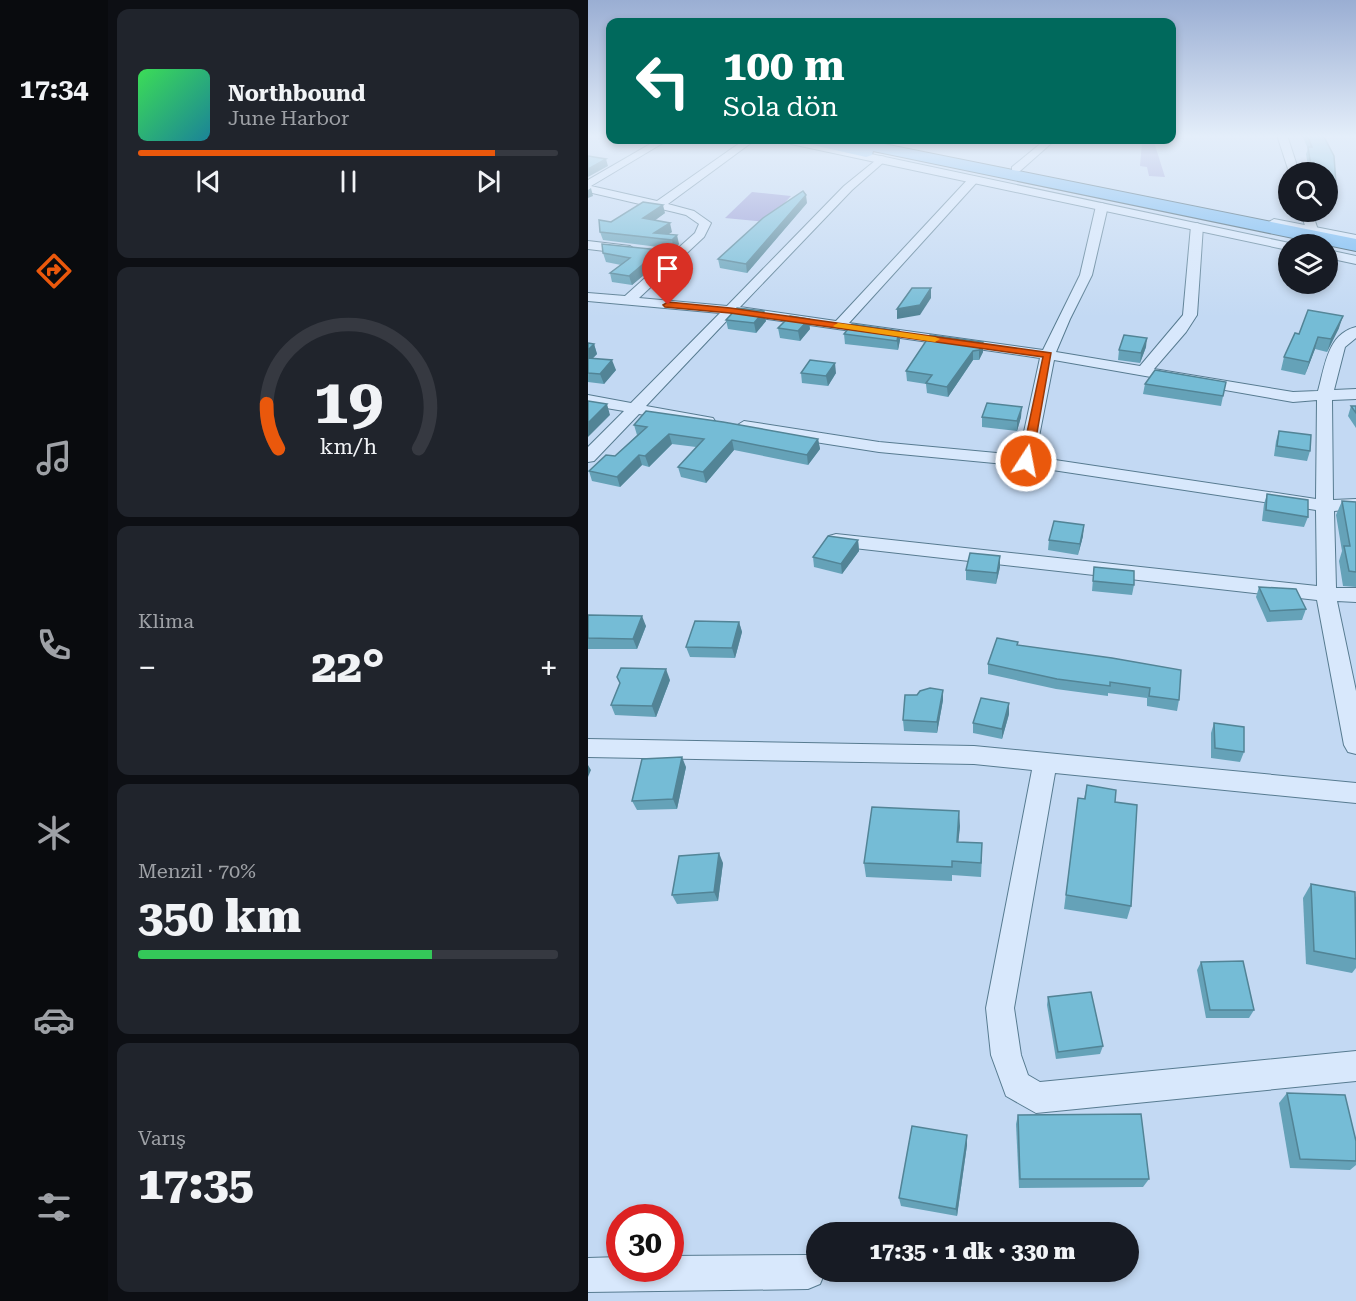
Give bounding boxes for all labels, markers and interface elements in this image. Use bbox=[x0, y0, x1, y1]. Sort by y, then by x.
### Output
text: 100 m bbox=[723, 41, 845, 90]
icon: left bbox=[624, 42, 702, 120]
text: 17:34 bbox=[20, 73, 88, 105]
text: Northbound bbox=[228, 81, 366, 106]
text: Sola dön bbox=[723, 91, 838, 123]
text: June Harbor bbox=[228, 106, 349, 130]
map controls bbox=[1278, 162, 1338, 294]
button: search bbox=[1278, 162, 1338, 222]
icon: previous bbox=[192, 165, 225, 198]
icon: pause bbox=[332, 165, 365, 198]
icon: next bbox=[472, 165, 505, 198]
button: layers bbox=[1278, 234, 1338, 294]
pin bbox=[642, 243, 693, 305]
icon: directions bbox=[33, 250, 75, 292]
icon: arrive bbox=[651, 252, 684, 285]
text: 19 bbox=[313, 365, 383, 438]
position arrow bbox=[994, 429, 1058, 493]
text: km/h bbox=[319, 435, 377, 460]
icon: music bbox=[33, 437, 75, 479]
text: Klima bbox=[138, 609, 194, 633]
icon: phone bbox=[33, 624, 75, 666]
text: 22° bbox=[312, 640, 385, 693]
text: − bbox=[138, 648, 156, 687]
text: + bbox=[540, 648, 558, 687]
icon: climate bbox=[33, 812, 75, 854]
text: Menzil · 70% bbox=[138, 859, 256, 883]
text: 350 km bbox=[138, 890, 301, 943]
icon: car bbox=[33, 999, 75, 1041]
text: Varış bbox=[138, 1126, 186, 1150]
text: 17:35 bbox=[138, 1157, 254, 1210]
icon: filters bbox=[33, 1186, 75, 1228]
speed limit sign: 30 bbox=[606, 1204, 684, 1282]
text: 17:35 · 1 dk · 330 m bbox=[870, 1239, 1075, 1264]

